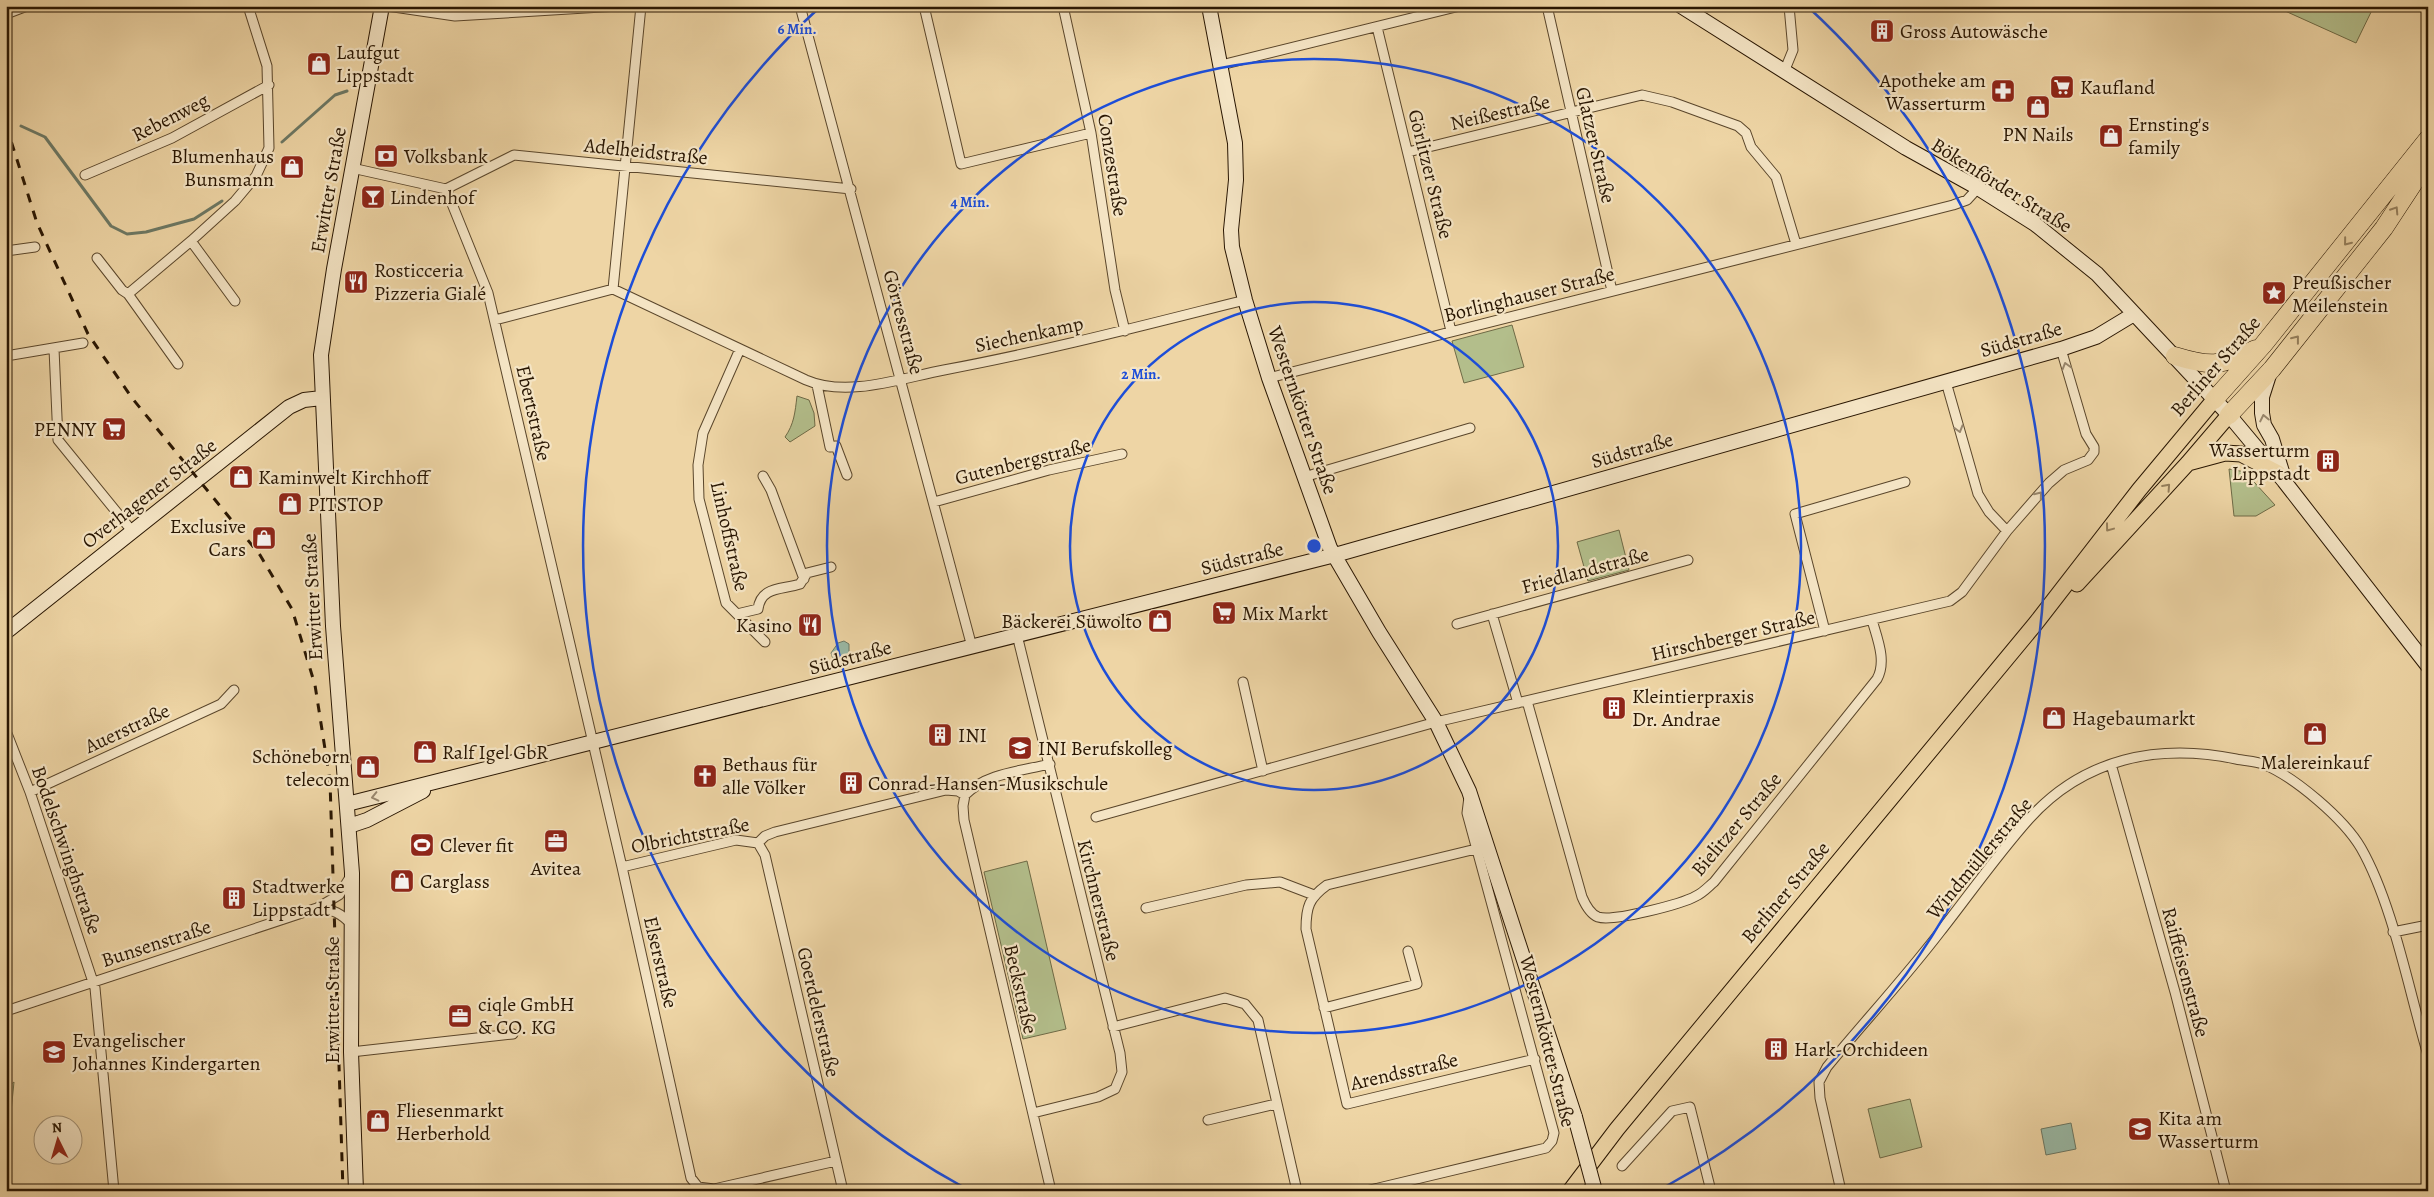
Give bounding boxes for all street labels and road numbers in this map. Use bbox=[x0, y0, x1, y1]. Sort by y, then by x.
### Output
street label: Glatzer Straße bbox=[1569, 84, 1622, 206]
street label: Rebenweg bbox=[127, 87, 213, 148]
street label: Neißestraße bbox=[1448, 88, 1553, 137]
street label: Görlitzer Straße bbox=[1401, 107, 1460, 242]
street label: Conzestraße bbox=[1091, 112, 1134, 218]
street label: Erwitter Straße bbox=[304, 125, 353, 255]
street label: Adelheidstraße bbox=[582, 131, 709, 171]
street label: Bökenförder Straße bbox=[1926, 131, 2077, 240]
street label: Borlinghauser Straße bbox=[1441, 260, 1617, 329]
street label: Görresstraße bbox=[877, 267, 930, 377]
street label: Siechenkamp bbox=[972, 310, 1086, 359]
street label: Berliner Straße bbox=[2164, 310, 2267, 422]
street label: Südstraße bbox=[1977, 315, 2065, 364]
street label: Westernkötter Straße bbox=[1261, 321, 1344, 498]
street label: Ebertstraße bbox=[509, 363, 558, 464]
street label: Südstraße bbox=[1588, 426, 1676, 475]
street label: Overhagener Straße bbox=[76, 432, 222, 555]
street label: Gutenbergstraße bbox=[952, 432, 1094, 491]
street label: Linhoffstraße bbox=[704, 478, 755, 594]
street label: Erwitter Straße bbox=[296, 533, 329, 661]
street label: Südstraße bbox=[1198, 535, 1286, 582]
street label: Friedlandstraße bbox=[1518, 540, 1652, 600]
street label: Hirschberger Straße bbox=[1648, 603, 1818, 667]
street label: Südstraße bbox=[806, 634, 894, 681]
street label: Auerstraße bbox=[79, 697, 174, 760]
street label: Bodelschwinghstraße bbox=[25, 762, 108, 938]
street label: Bielitzer Straße bbox=[1685, 767, 1788, 882]
street label: Windmüllerstraße bbox=[1920, 792, 2038, 926]
street label: Olbrichtstraße bbox=[629, 811, 752, 860]
street label: Kirchnerstraße bbox=[1070, 836, 1127, 964]
street label: Berliner Straße bbox=[1735, 836, 1836, 949]
street label: Raiffeisenstraße bbox=[2155, 904, 2216, 1040]
street label: Bunsenstraße bbox=[98, 913, 215, 974]
street label: Elserstraße bbox=[637, 913, 684, 1011]
street label: Erwitter Straße bbox=[319, 936, 346, 1064]
street label: Beckstraße bbox=[997, 942, 1044, 1037]
street label: Goerdelerstraße bbox=[790, 944, 847, 1080]
street label: Westernkötter Straße bbox=[1513, 951, 1582, 1130]
street label: Arendsstraße bbox=[1347, 1046, 1461, 1097]

